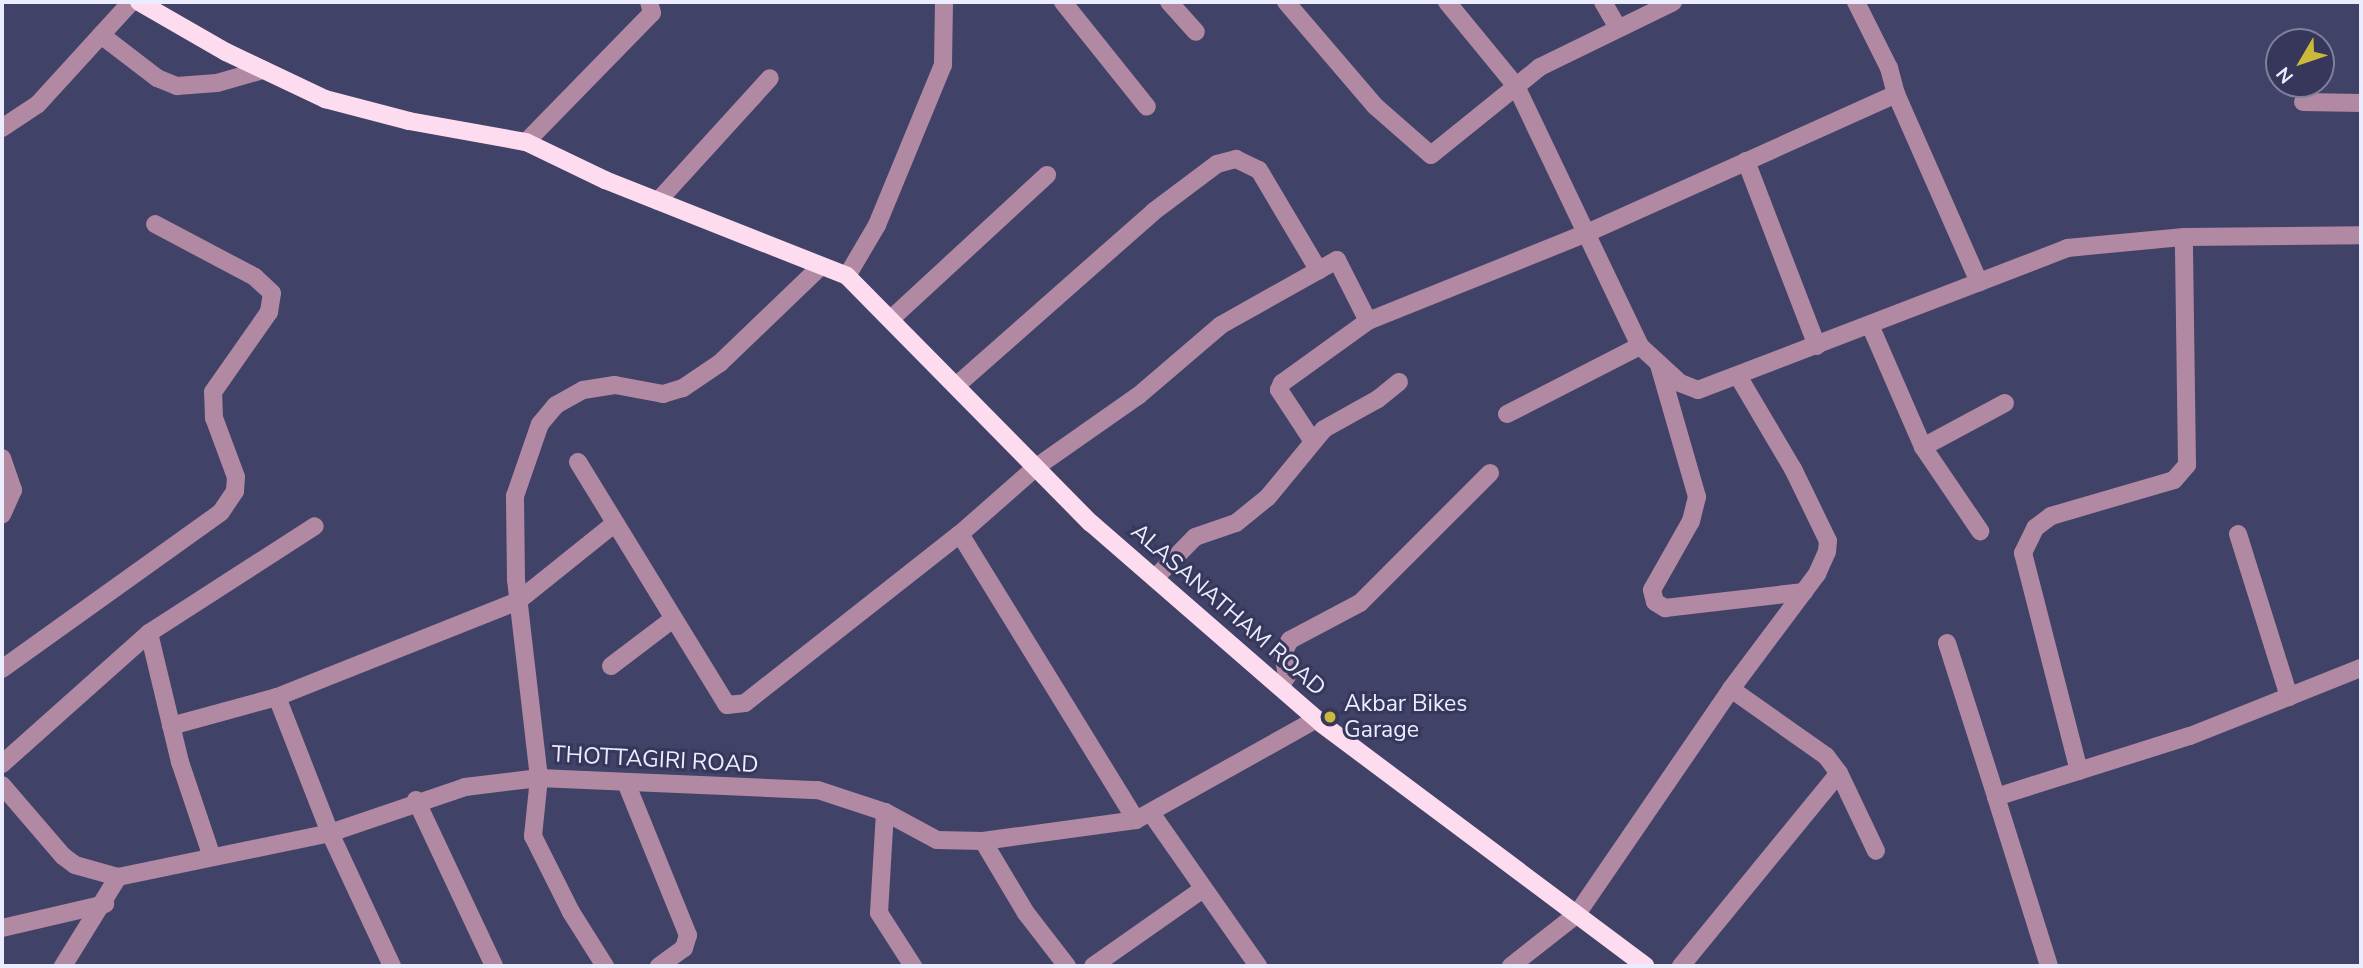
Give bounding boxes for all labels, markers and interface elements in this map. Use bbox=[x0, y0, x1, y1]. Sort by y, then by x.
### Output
north arrow bbox=[2265, 28, 2335, 98]
text: N bbox=[2271, 61, 2300, 89]
street label: ALASANATHAM ROAD bbox=[1125, 518, 1331, 702]
place label: Akbar Bikes Garage bbox=[1344, 690, 1467, 744]
marker: Akbar Bikes Garage bbox=[1322, 709, 1338, 725]
street label: THOTTAGIRI ROAD bbox=[551, 741, 759, 779]

